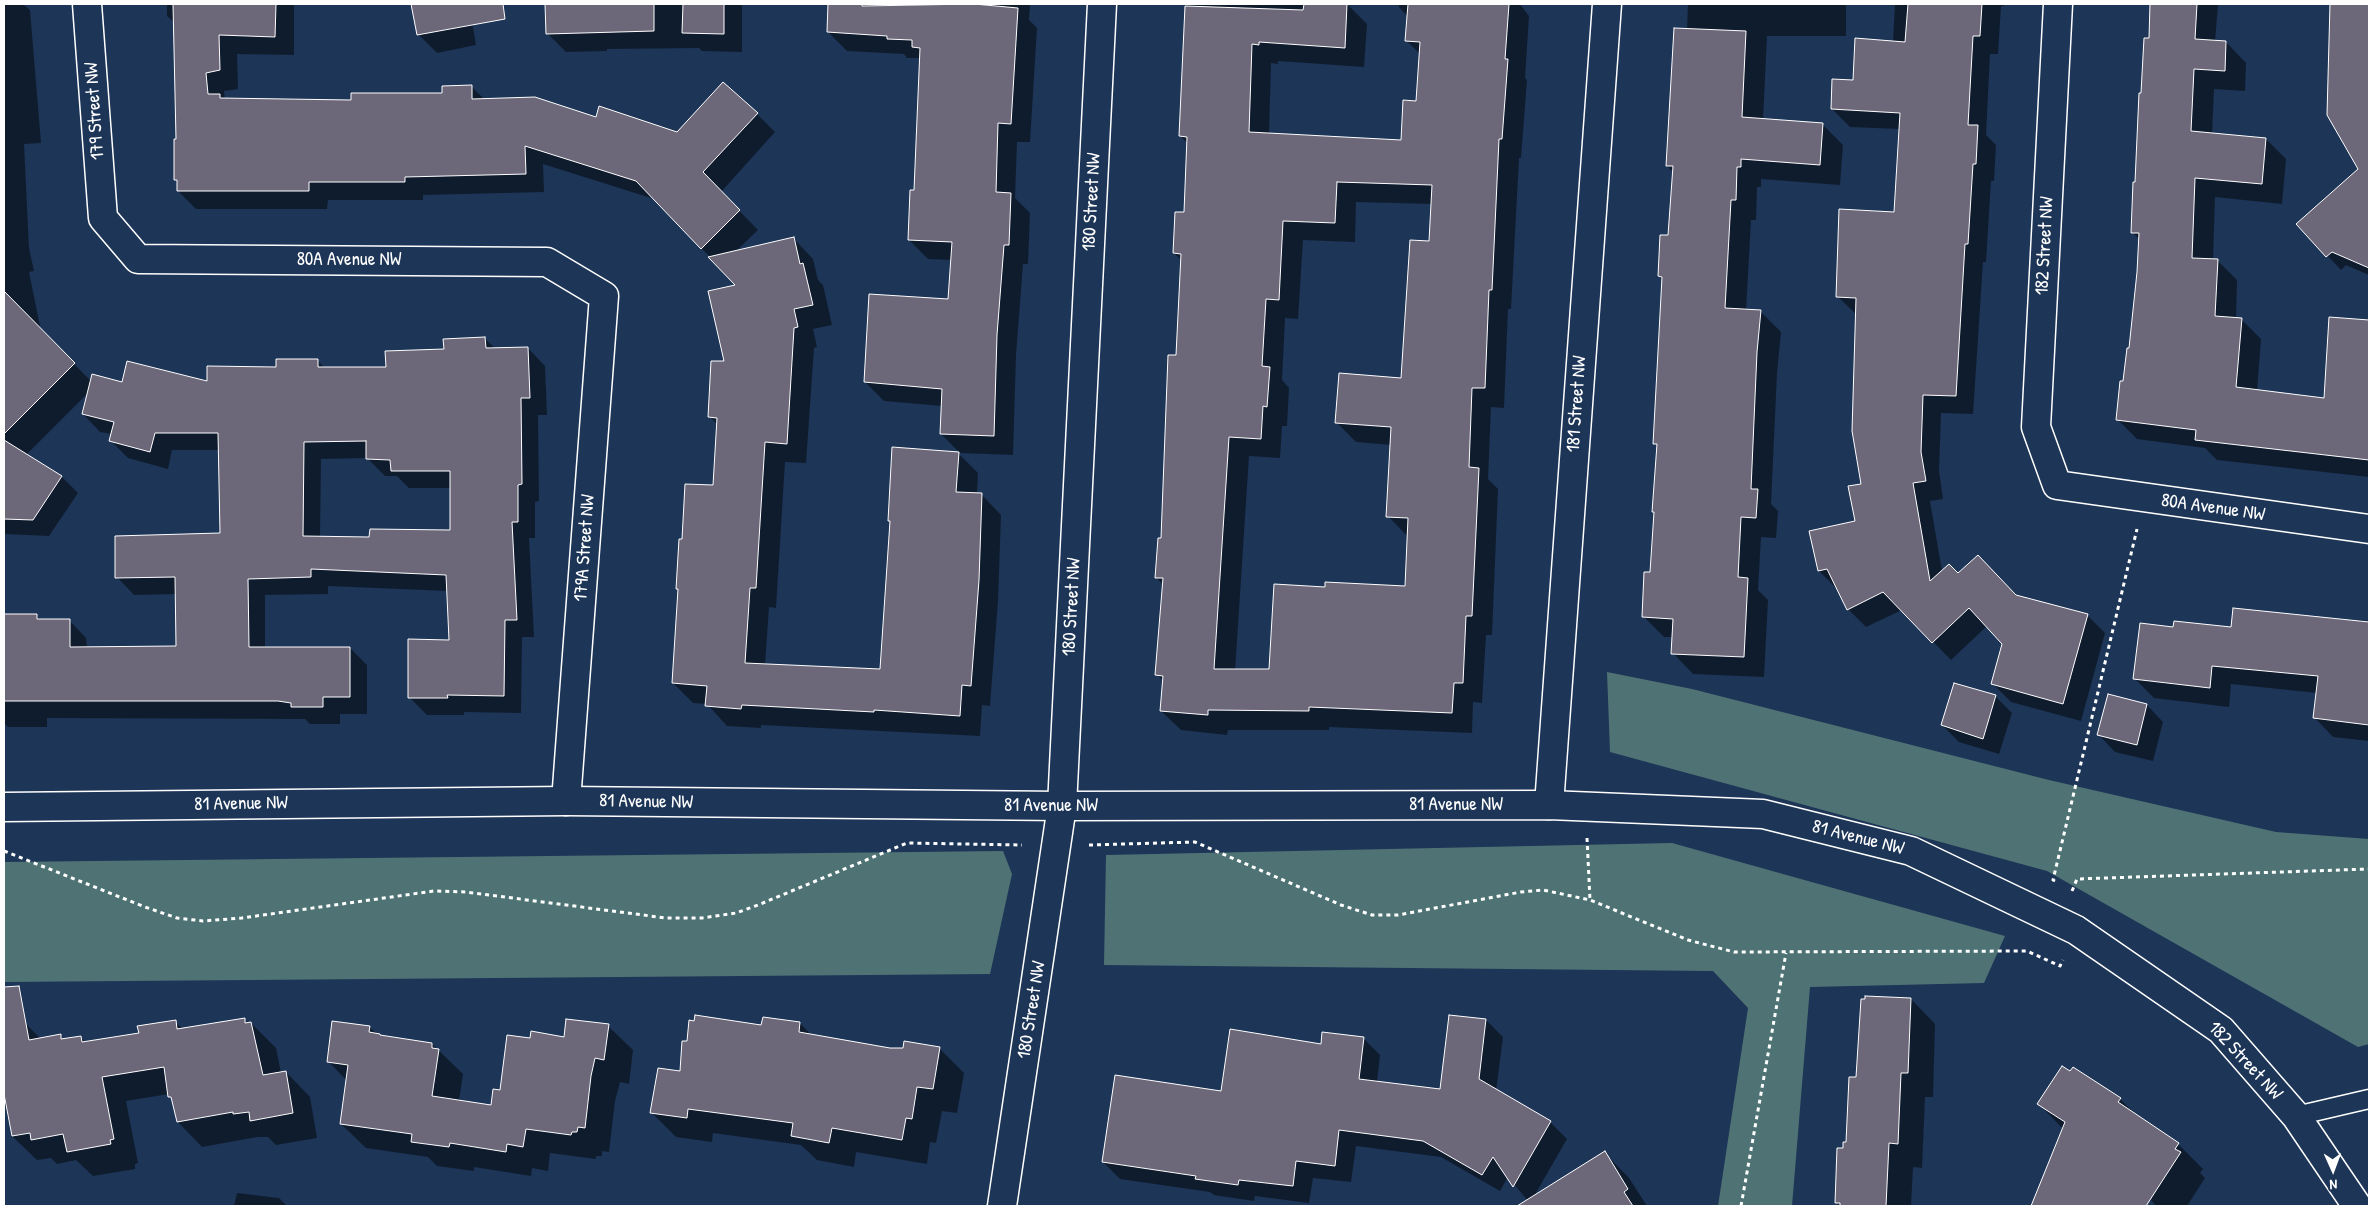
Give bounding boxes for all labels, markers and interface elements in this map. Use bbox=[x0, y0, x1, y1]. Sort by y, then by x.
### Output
street label: 179 Street NW bbox=[80, 61, 110, 161]
street label: 180 Street NW bbox=[1078, 152, 1106, 252]
street label: 182 Street NW bbox=[2031, 196, 2059, 296]
street label: 80A Avenue NW bbox=[297, 249, 401, 271]
street label: 181 Street NW bbox=[1562, 355, 1592, 453]
street label: 80A Avenue NW bbox=[2160, 489, 2266, 527]
street label: 179A Street NW bbox=[570, 494, 600, 602]
street label: 180 Street NW bbox=[1058, 557, 1086, 657]
street label: 81 Avenue NW bbox=[599, 790, 693, 814]
street label: 81 Avenue NW bbox=[194, 792, 288, 816]
street label: 81 Avenue NW bbox=[1409, 794, 1503, 816]
street label: 81 Avenue NW bbox=[1004, 795, 1098, 817]
street label: 81 Avenue NW bbox=[1810, 816, 1906, 860]
street label: 180 Street NW bbox=[1013, 960, 1051, 1060]
street label: 182 Street NW bbox=[2203, 1017, 2287, 1105]
north arrow bbox=[2308, 1145, 2358, 1195]
text: N bbox=[2329, 1176, 2338, 1195]

